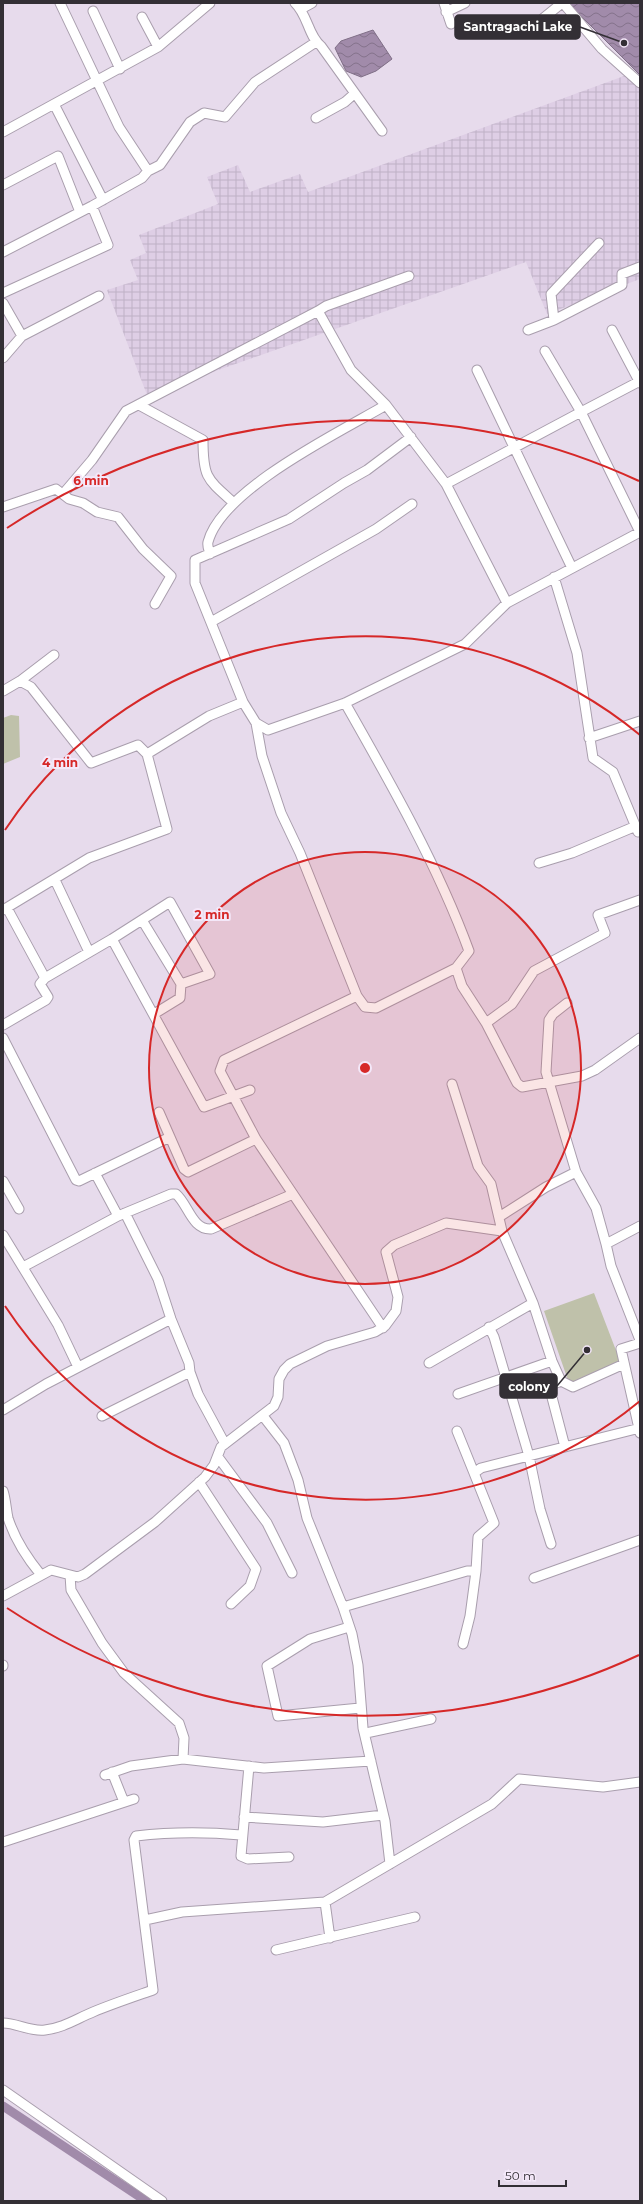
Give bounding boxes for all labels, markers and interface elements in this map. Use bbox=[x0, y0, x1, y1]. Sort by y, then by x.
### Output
callout: Santragachi Lake bbox=[455, 15, 580, 39]
text: Santragachi Lake bbox=[464, 19, 573, 34]
text: 6 min bbox=[73, 473, 109, 488]
text: 4 min bbox=[42, 755, 78, 770]
text: 2 min bbox=[195, 907, 229, 922]
centre of rings bbox=[358, 1061, 372, 1075]
callout: colony bbox=[500, 1374, 557, 1398]
text: colony bbox=[508, 1379, 551, 1394]
scale bar bbox=[499, 2162, 566, 2188]
text: 50 m bbox=[505, 2168, 536, 2183]

